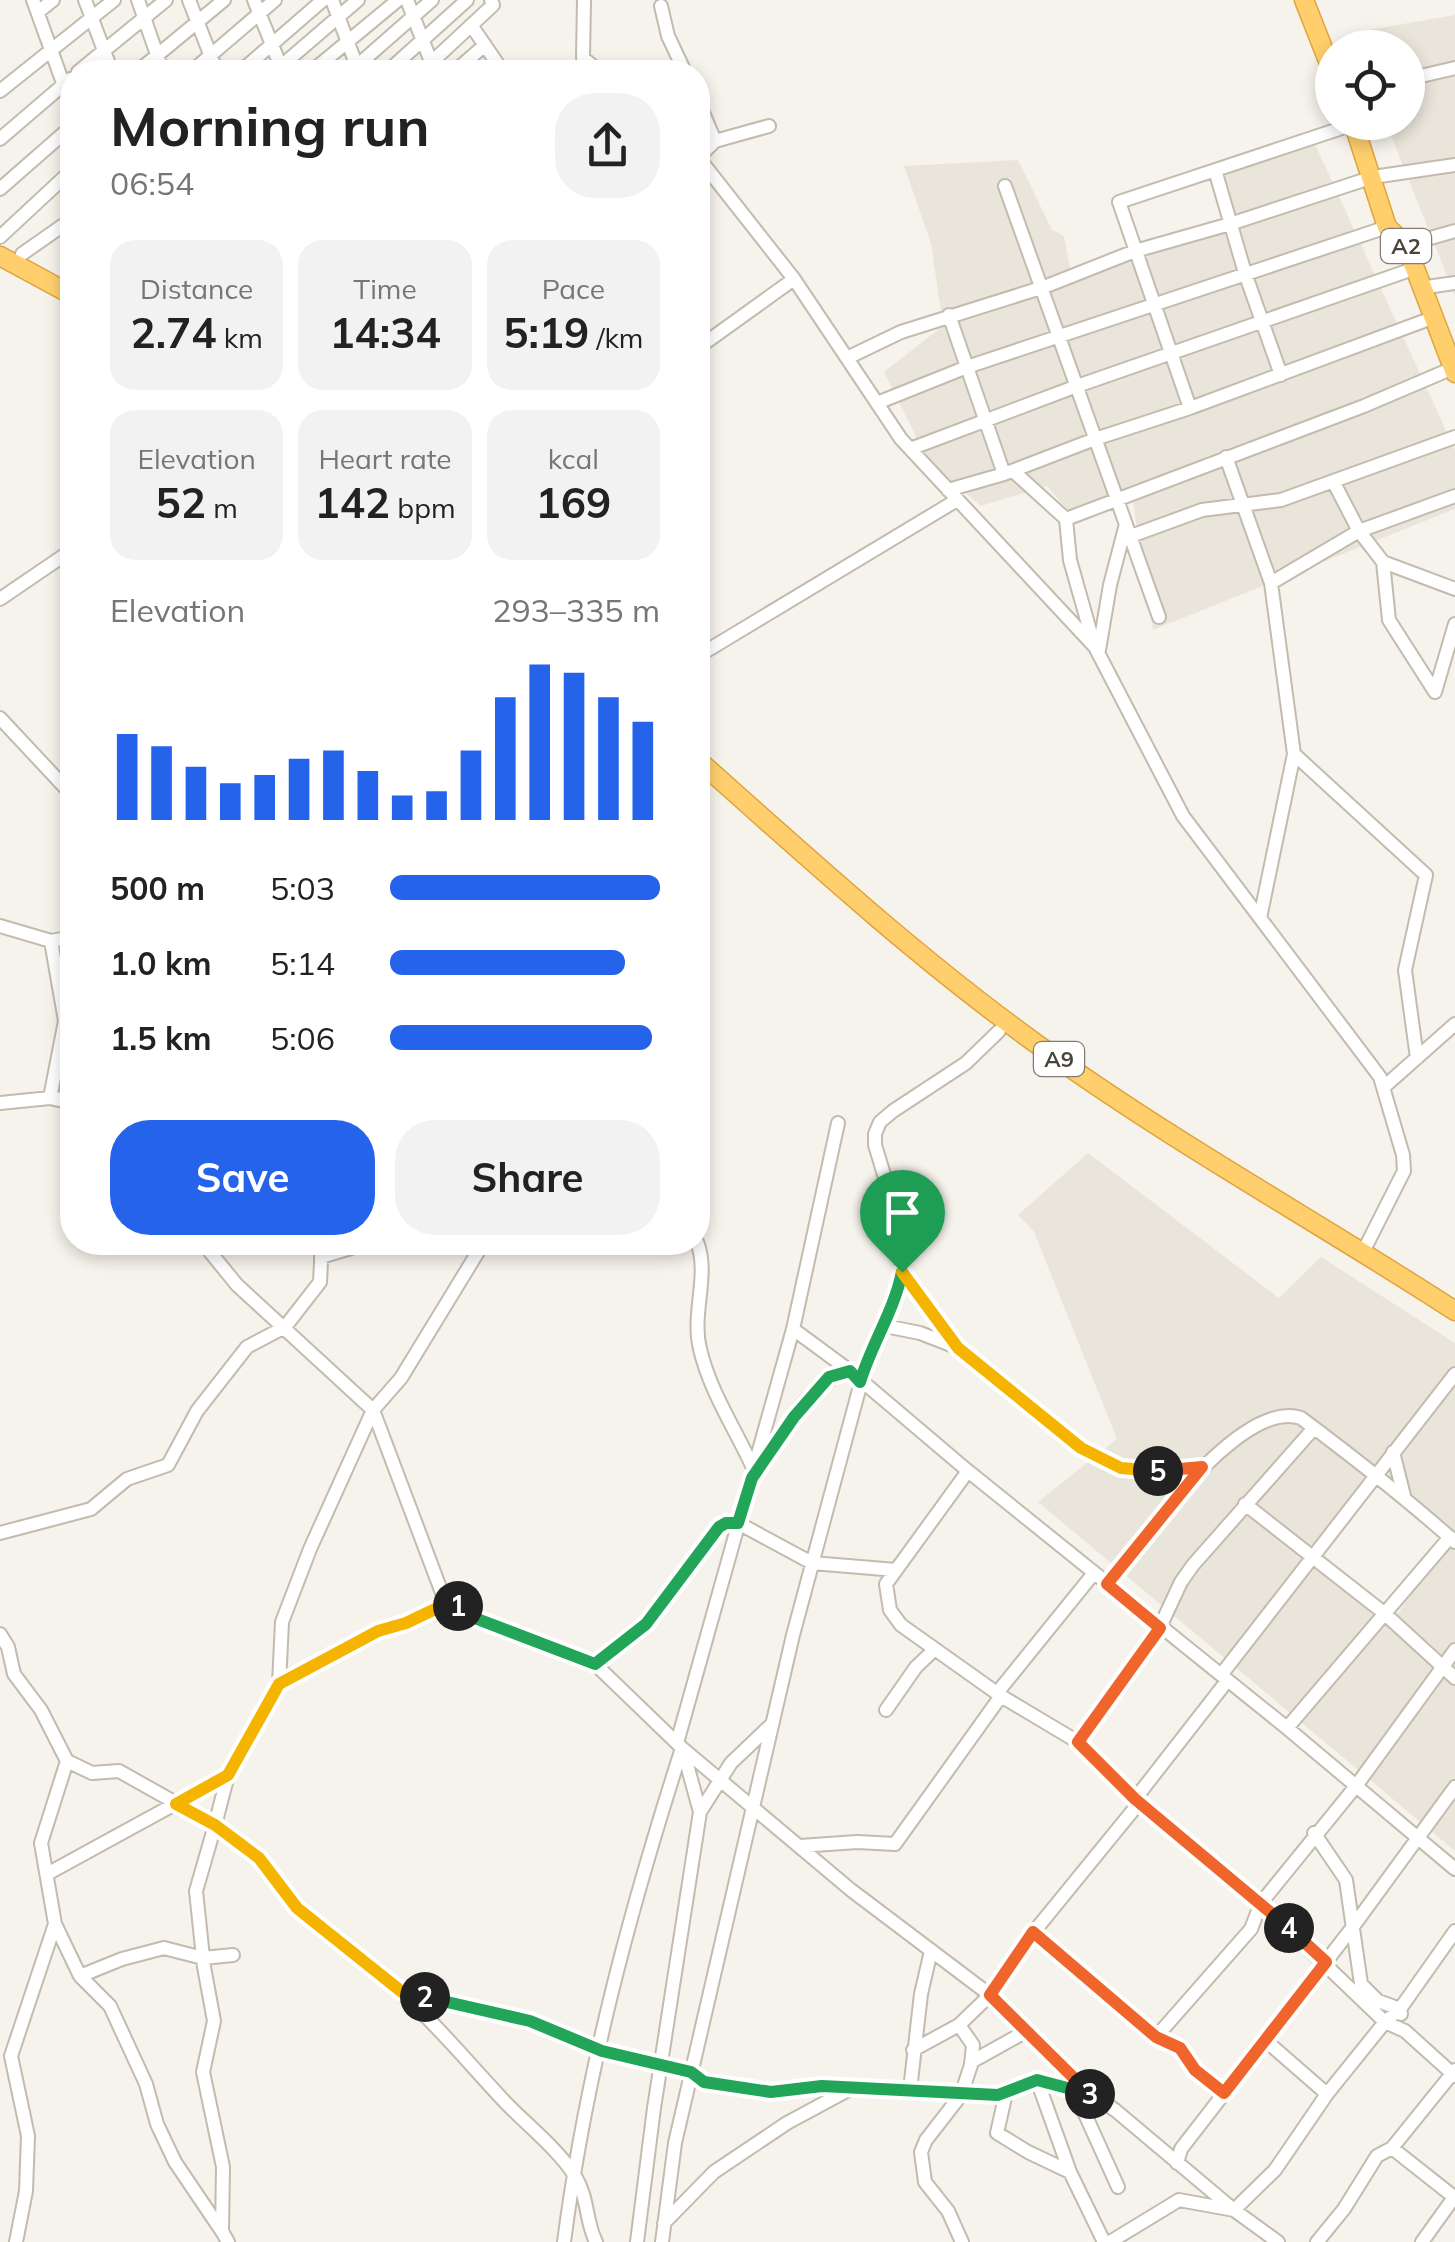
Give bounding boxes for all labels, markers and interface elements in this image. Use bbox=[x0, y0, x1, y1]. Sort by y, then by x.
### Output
map controls bbox=[1315, 30, 1425, 140]
button: locate bbox=[1315, 30, 1425, 140]
text: Morning run bbox=[110, 91, 430, 160]
button: share bbox=[555, 93, 660, 198]
text: 06:54 bbox=[110, 163, 194, 203]
road number: A2 bbox=[1381, 229, 1431, 263]
text: Distance bbox=[140, 271, 253, 306]
text: Time bbox=[353, 271, 417, 306]
text: Pace bbox=[542, 271, 605, 306]
text: 2.74 bbox=[130, 306, 217, 359]
text: 14:34 bbox=[329, 306, 441, 359]
text: 5:19 bbox=[503, 306, 589, 359]
text: km bbox=[217, 320, 263, 355]
text: /km bbox=[589, 320, 643, 355]
text: Elevation bbox=[137, 441, 256, 476]
text: Heart rate bbox=[318, 441, 452, 476]
text: kcal bbox=[548, 441, 599, 476]
text: 52 bbox=[156, 476, 206, 529]
text: 142 bbox=[314, 476, 390, 529]
text: 169 bbox=[536, 476, 611, 529]
text: m bbox=[206, 490, 238, 525]
text: bpm bbox=[390, 490, 456, 525]
text: Elevation bbox=[110, 590, 245, 630]
text: 293–335 m bbox=[492, 590, 660, 630]
text: 500 m bbox=[110, 868, 205, 908]
text: 5:03 bbox=[270, 868, 335, 908]
text: 1.0 km bbox=[110, 943, 212, 983]
text: 5:14 bbox=[270, 943, 335, 983]
text: 1.5 km bbox=[110, 1018, 212, 1058]
text: 5:06 bbox=[270, 1018, 335, 1058]
road number: A9 bbox=[1034, 1042, 1084, 1076]
button: Save bbox=[110, 1120, 375, 1235]
button: Share bbox=[395, 1120, 660, 1235]
pin bbox=[860, 1170, 945, 1273]
icon: arrive bbox=[875, 1185, 930, 1240]
pin: 5 bbox=[1133, 1446, 1183, 1496]
text: 5 bbox=[1150, 1453, 1166, 1488]
pin: 1 bbox=[433, 1581, 483, 1631]
text: 1 bbox=[450, 1588, 466, 1623]
pin: 4 bbox=[1264, 1903, 1314, 1953]
text: 4 bbox=[1281, 1910, 1297, 1945]
pin: 2 bbox=[400, 1972, 450, 2022]
text: 2 bbox=[417, 1979, 433, 2014]
pin: 3 bbox=[1065, 2069, 1115, 2119]
text: 3 bbox=[1082, 2076, 1098, 2111]

